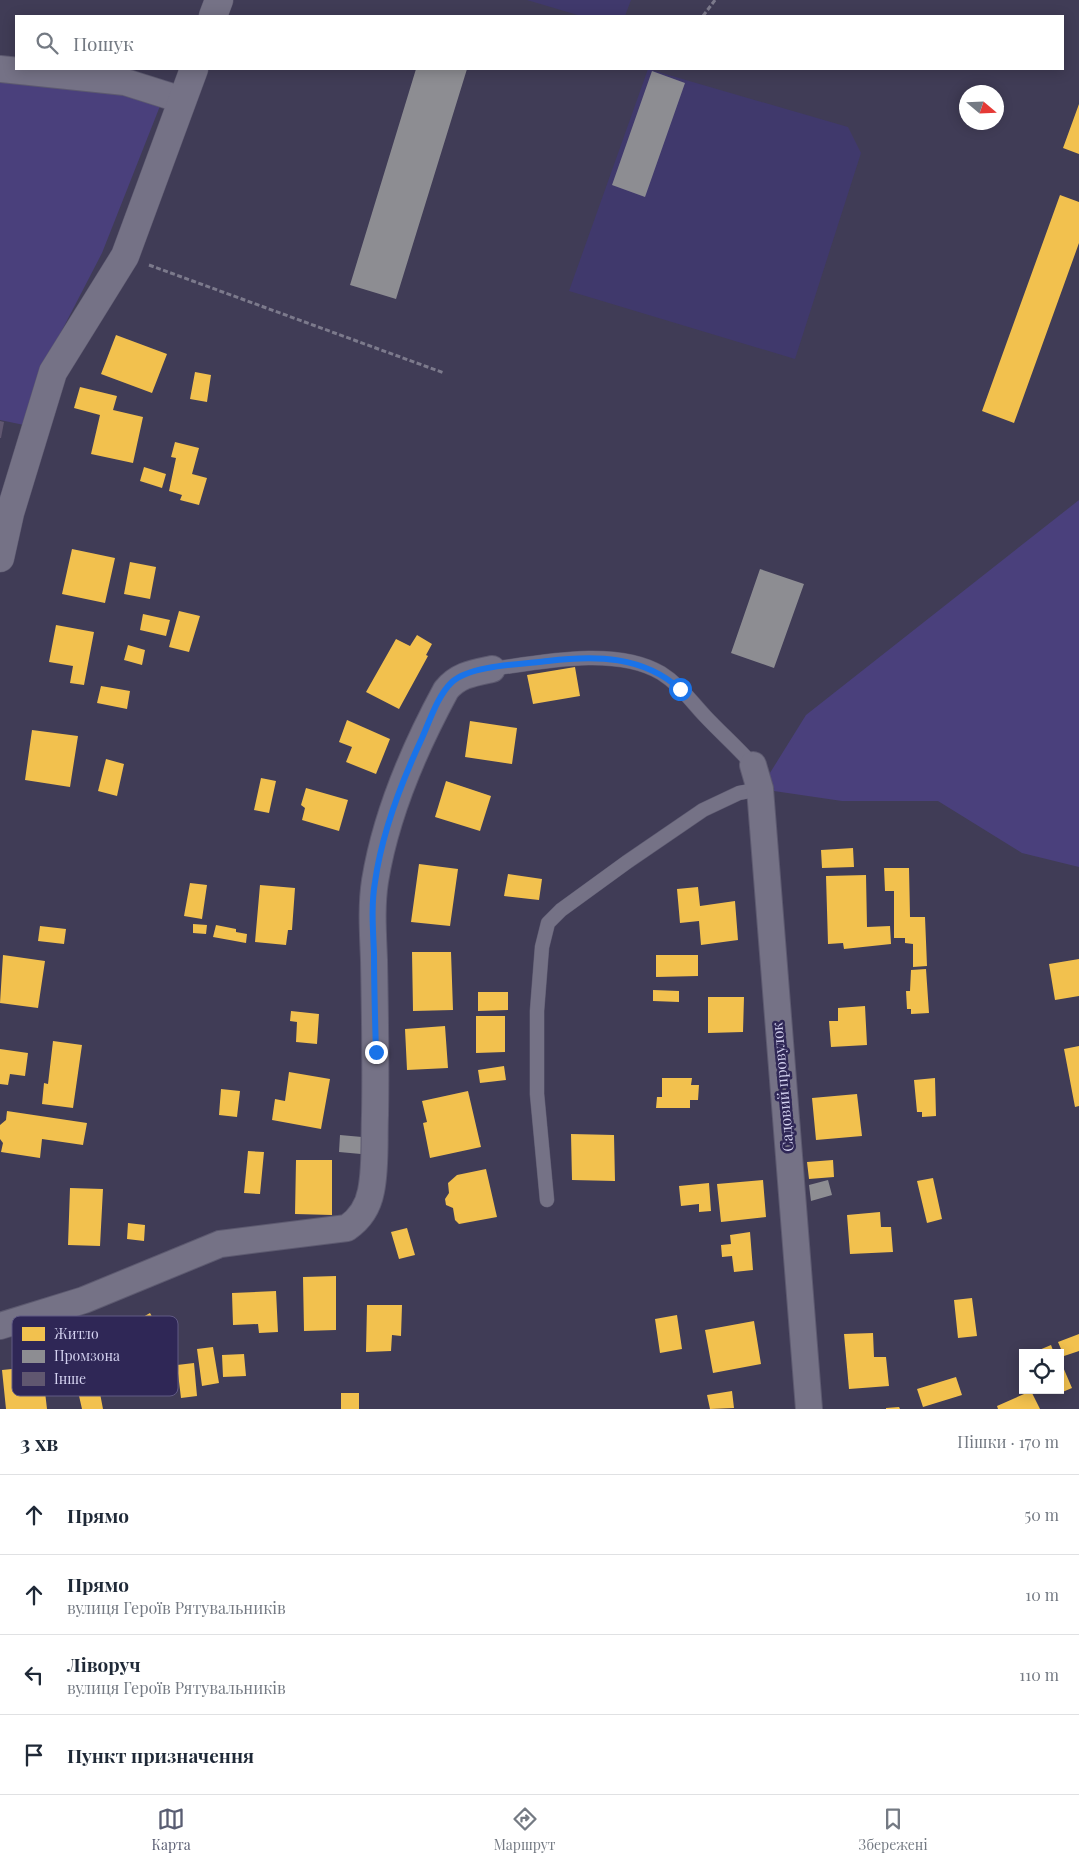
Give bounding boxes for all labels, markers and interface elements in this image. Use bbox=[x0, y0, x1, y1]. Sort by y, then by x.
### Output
search box bbox=[15, 15, 1064, 70]
icon: search bbox=[33, 29, 61, 57]
text: Пошук bbox=[73, 30, 134, 56]
north arrow bbox=[959, 85, 1004, 130]
route start bbox=[669, 678, 692, 701]
street label: Садовий провулок bbox=[766, 1021, 798, 1153]
route end bbox=[365, 1041, 388, 1064]
legend bbox=[12, 1316, 178, 1396]
text: Житло bbox=[54, 1324, 99, 1343]
text: Промзона bbox=[54, 1346, 120, 1365]
map controls bbox=[1019, 1349, 1064, 1394]
button: locate bbox=[1019, 1349, 1064, 1394]
text: Інше bbox=[54, 1369, 86, 1388]
text: 3 хв bbox=[20, 1428, 58, 1456]
text: Пішки · 170 m bbox=[957, 1431, 1059, 1452]
icon: ahead bbox=[20, 1501, 48, 1529]
text: Прямо bbox=[67, 1502, 129, 1528]
text: 50 m bbox=[1025, 1504, 1059, 1525]
text: Прямо bbox=[67, 1571, 129, 1597]
icon: ahead bbox=[20, 1581, 48, 1609]
text: 10 m bbox=[1025, 1584, 1059, 1605]
text: вулиця Героїв Рятувальників bbox=[67, 1597, 286, 1618]
text: Ліворуч bbox=[67, 1651, 141, 1677]
icon: left bbox=[20, 1661, 48, 1689]
text: 110 m bbox=[1019, 1664, 1059, 1685]
text: вулиця Героїв Рятувальників bbox=[67, 1677, 286, 1698]
icon: arrive bbox=[20, 1741, 48, 1769]
text: Пункт призначення bbox=[67, 1742, 254, 1768]
tab: Карта bbox=[151, 1805, 191, 1854]
tab: Маршрут bbox=[494, 1805, 556, 1854]
tab: Збережені bbox=[858, 1805, 928, 1854]

